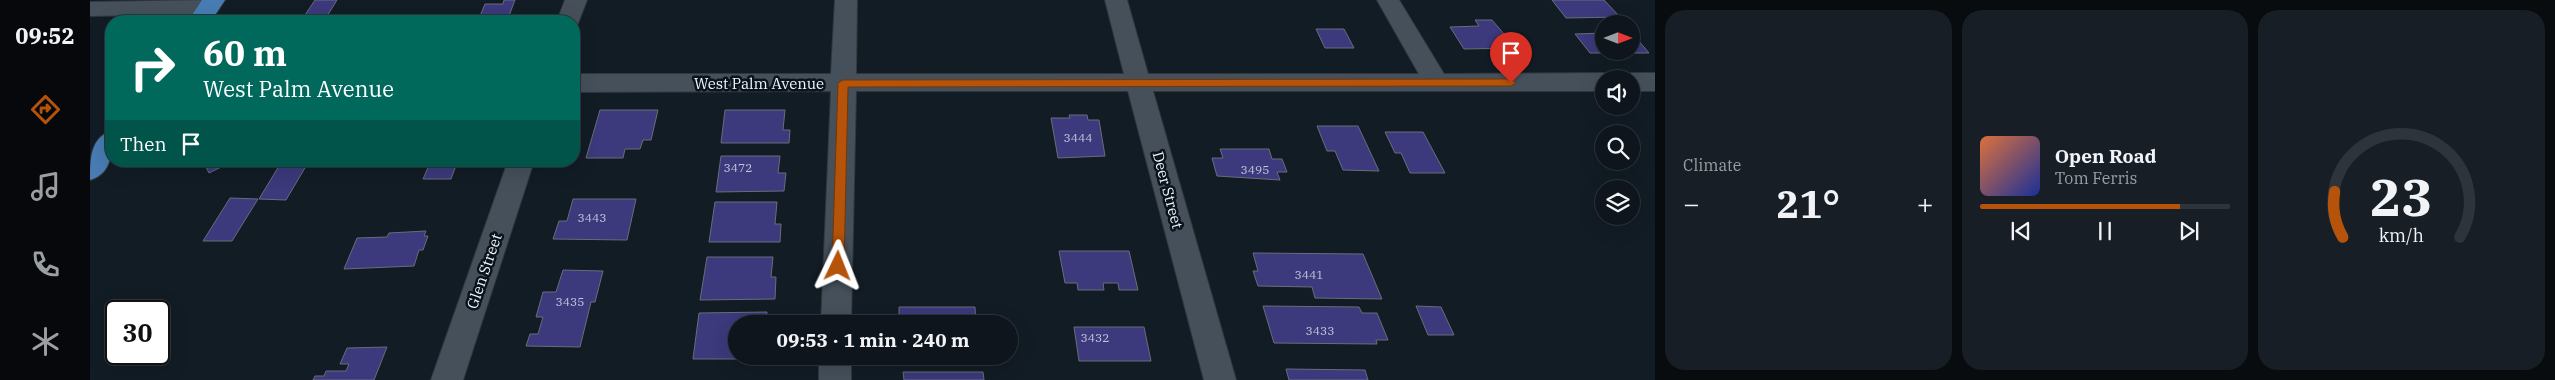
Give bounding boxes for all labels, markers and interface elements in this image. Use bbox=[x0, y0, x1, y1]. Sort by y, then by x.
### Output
north arrow bbox=[1595, 15, 1640, 60]
map controls bbox=[1595, 15, 1640, 225]
text: 09:52 bbox=[15, 21, 75, 50]
text: 60 m bbox=[203, 30, 287, 76]
pin bbox=[1490, 32, 1532, 83]
icon: right bbox=[120, 35, 185, 100]
icon: arrive bbox=[1497, 39, 1525, 67]
button: sound bbox=[1595, 70, 1640, 115]
text: West Palm Avenue bbox=[203, 74, 394, 103]
street label: West Palm Avenue bbox=[694, 74, 824, 93]
icon: directions bbox=[28, 92, 63, 127]
button: search bbox=[1595, 125, 1640, 170]
icon: arrive bbox=[177, 130, 205, 158]
house number: 3444 bbox=[1064, 130, 1092, 145]
text: Then bbox=[120, 132, 167, 156]
text: Open Road bbox=[2055, 144, 2157, 168]
street label: Deer Street bbox=[1149, 149, 1187, 231]
text: Climate bbox=[1683, 155, 1741, 175]
house number: 3472 bbox=[724, 160, 752, 175]
house number: 3495 bbox=[1241, 162, 1269, 177]
text: 23 bbox=[2370, 163, 2433, 230]
text: Tom Ferris bbox=[2055, 168, 2137, 188]
icon: music bbox=[28, 169, 63, 204]
text: 21° bbox=[1777, 179, 1840, 228]
button: layers bbox=[1595, 180, 1640, 225]
text: − bbox=[1683, 185, 1700, 222]
text: + bbox=[1917, 185, 1934, 222]
house number: 3443 bbox=[578, 210, 606, 225]
icon: previous bbox=[2007, 217, 2035, 245]
icon: pause bbox=[2091, 217, 2119, 245]
icon: next bbox=[2175, 217, 2203, 245]
text: km/h bbox=[2379, 224, 2424, 247]
street label: Glen Street bbox=[462, 231, 506, 311]
position arrow bbox=[811, 239, 863, 291]
icon: phone bbox=[28, 247, 63, 282]
house number: 3441 bbox=[1295, 267, 1323, 282]
house number: 3435 bbox=[556, 294, 584, 309]
speed limit sign: 30 bbox=[105, 300, 170, 365]
house number: 3433 bbox=[1306, 323, 1334, 338]
icon: climate bbox=[28, 324, 63, 359]
text: 09:53 · 1 min · 240 m bbox=[777, 328, 969, 352]
house number: 3432 bbox=[1081, 330, 1109, 345]

